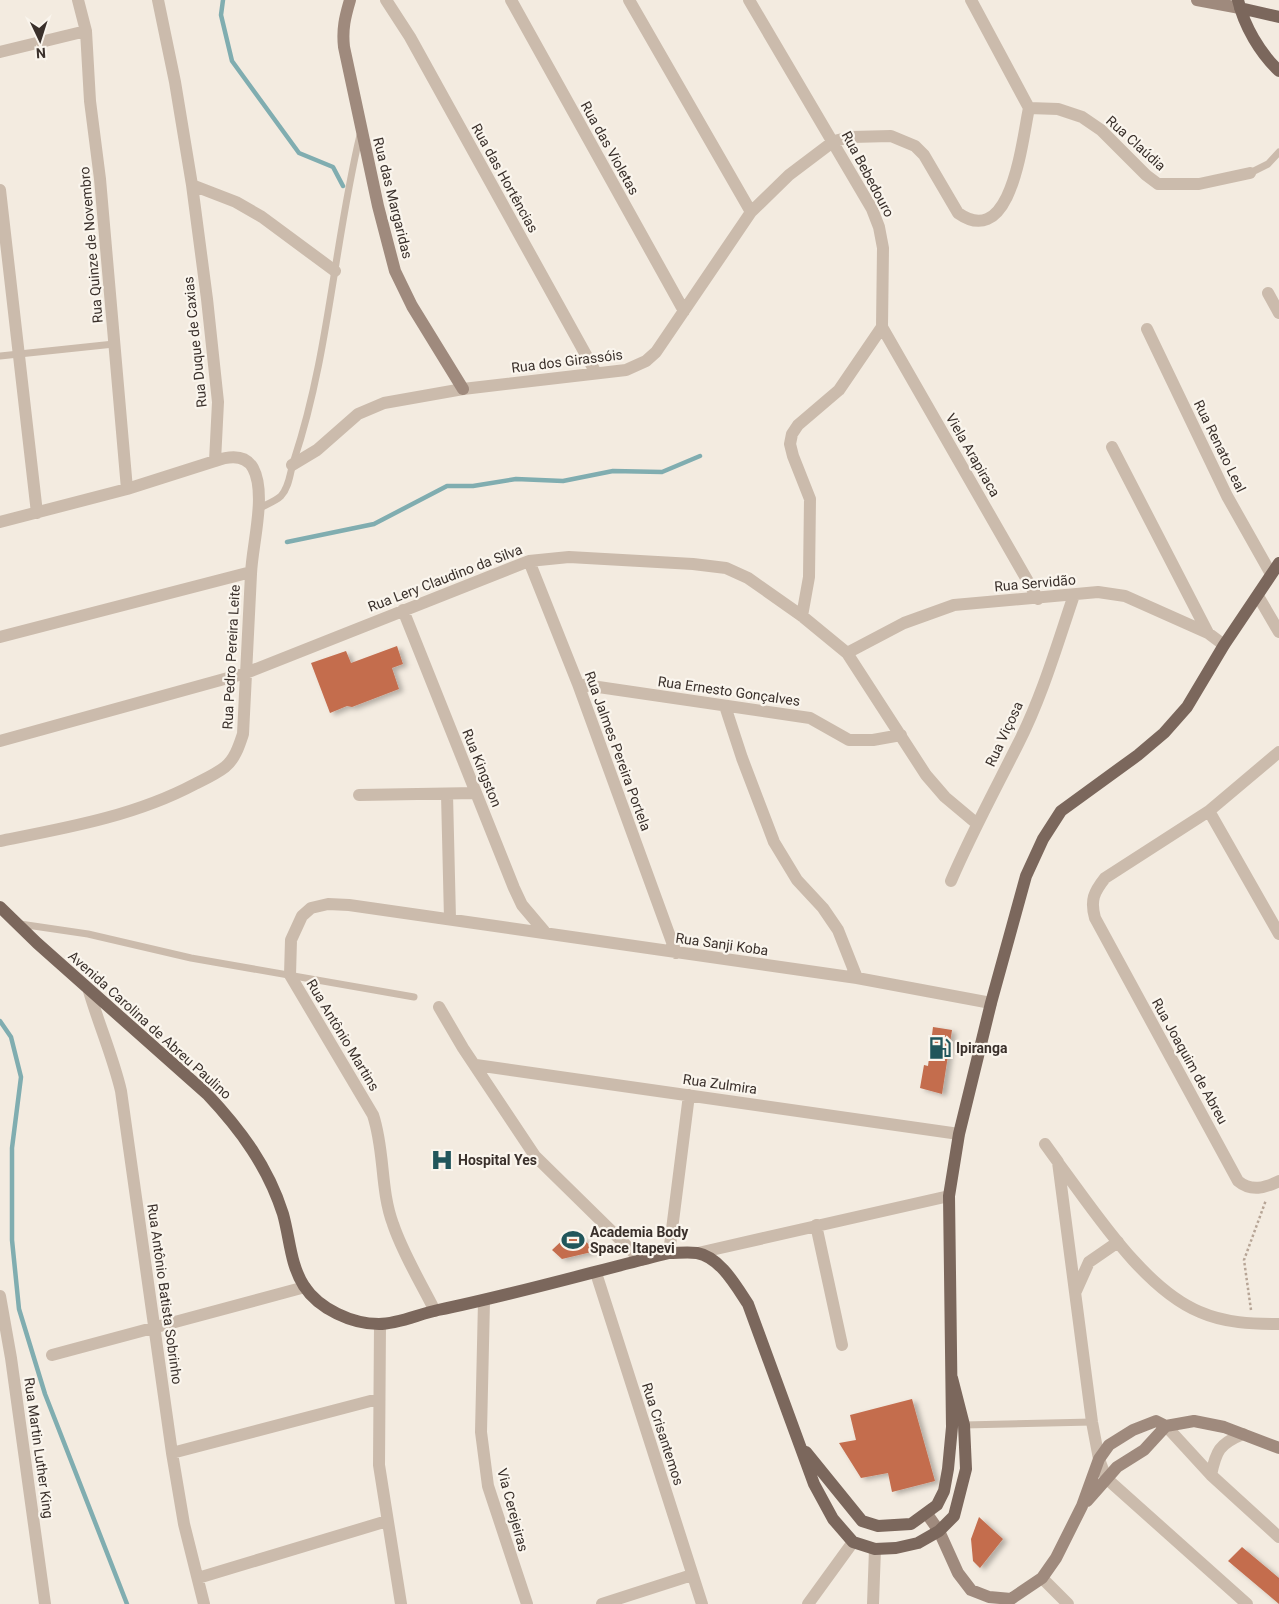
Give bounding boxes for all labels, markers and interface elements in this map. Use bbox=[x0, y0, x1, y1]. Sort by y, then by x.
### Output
north arrow bbox=[15, 15, 65, 65]
text: N bbox=[35, 45, 46, 61]
street label: Rua das Violetas bbox=[578, 99, 642, 197]
street label: Rua Claúdia bbox=[1103, 112, 1169, 174]
street label: Rua das Hortências bbox=[468, 121, 542, 235]
street label: Rua Bebedouro bbox=[839, 128, 897, 220]
street label: Rua das Margaridas bbox=[370, 136, 416, 260]
street label: Rua Quinze de Novembro bbox=[76, 166, 106, 324]
street label: Rua Duque de Caxias bbox=[180, 276, 210, 408]
street label: Rua dos Girassóis bbox=[510, 346, 624, 376]
street label: Rua Renato Leal bbox=[1191, 397, 1249, 495]
street label: Viela Arapiraca bbox=[943, 410, 1003, 500]
street label: Rua Lery Claudino da Silva bbox=[366, 541, 524, 615]
street label: Rua Servidão bbox=[994, 571, 1076, 595]
street label: Rua Pedro Pereira Leite bbox=[219, 584, 243, 730]
street label: Rua Jalmes Pereira Portela bbox=[582, 669, 654, 833]
street label: Rua Ernesto Gonçalves bbox=[657, 673, 801, 709]
street label: Rua Viçosa bbox=[982, 699, 1026, 769]
street label: Rua Kingston bbox=[459, 727, 505, 809]
street label: Rua Sanji Koba bbox=[675, 930, 769, 958]
street label: Avenida Carolina de Abreu Paulino bbox=[65, 948, 235, 1102]
street label: Rua Antônio Martins bbox=[303, 976, 383, 1094]
street label: Rua Joaquim de Abreu bbox=[1149, 995, 1231, 1127]
fuel station icon: Ipiranga bbox=[927, 1035, 953, 1061]
place label: Ipiranga bbox=[956, 1040, 1008, 1056]
street label: Rua Zulmira bbox=[682, 1071, 758, 1097]
hospital icon: Hospital Yes bbox=[429, 1147, 455, 1173]
place label: Hospital Yes bbox=[458, 1152, 537, 1168]
street label: Rua Antônio Batista Sobrinho bbox=[144, 1203, 186, 1385]
place label: Academia Body Space Itapevi bbox=[590, 1224, 689, 1256]
sports icon: Academia Body Space Itapevi bbox=[560, 1227, 586, 1253]
street label: Rua Martin Luther King bbox=[21, 1376, 57, 1520]
street label: Rua Crisantemos bbox=[639, 1381, 687, 1487]
street label: Via Cerejeiras bbox=[494, 1467, 532, 1553]

